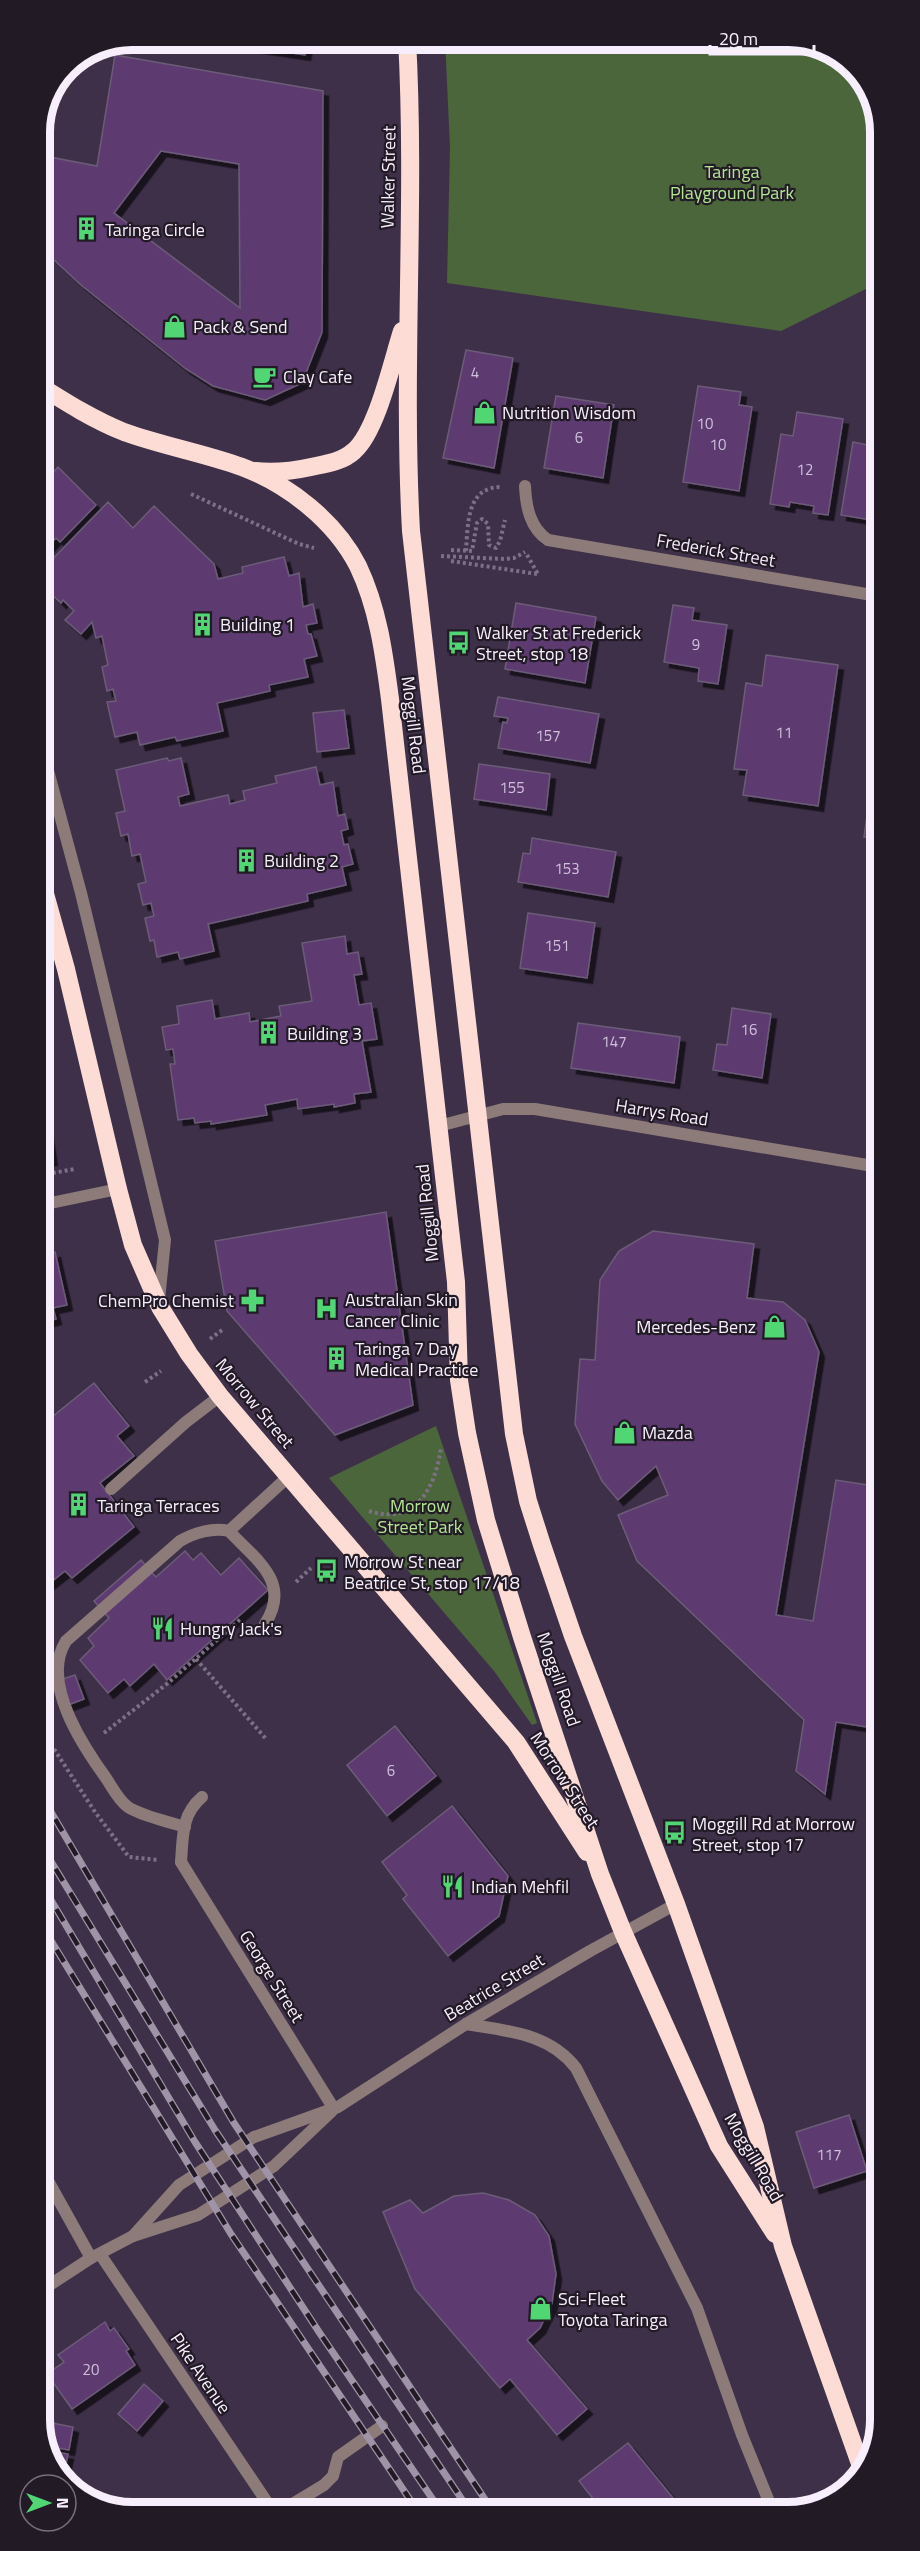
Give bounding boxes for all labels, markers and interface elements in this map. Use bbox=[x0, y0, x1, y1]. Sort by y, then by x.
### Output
scale bar bbox=[710, 18, 814, 56]
text: 20 m bbox=[719, 25, 758, 52]
street label: Walker Street bbox=[374, 125, 402, 229]
park label: Taringa Playground Park bbox=[670, 158, 794, 206]
building icon: Taringa Circle bbox=[74, 216, 100, 242]
place label: Taringa Circle bbox=[105, 216, 205, 243]
shop icon: Pack & Send bbox=[162, 313, 188, 339]
place label: Pack & Send bbox=[193, 313, 287, 340]
house number: 4 bbox=[471, 361, 479, 384]
cafe icon: Clay Cafe bbox=[252, 363, 278, 389]
place label: Clay Cafe bbox=[283, 363, 352, 390]
shop icon: Nutrition Wisdom bbox=[471, 399, 497, 425]
place label: Nutrition Wisdom bbox=[502, 399, 636, 426]
house number: 10 bbox=[697, 412, 713, 435]
house number: 6 bbox=[575, 426, 583, 449]
house number: 10 bbox=[710, 433, 726, 456]
house number: 12 bbox=[797, 458, 813, 481]
street label: Frederick Street bbox=[655, 526, 778, 574]
building icon: Building 1 bbox=[189, 611, 215, 637]
place label: Building 1 bbox=[220, 611, 295, 638]
place label: Walker St at Frederick Street, stop 18 bbox=[476, 619, 642, 667]
bus stop icon: Walker St at Frederick Street, stop 18 bbox=[445, 629, 471, 655]
house number: 9 bbox=[692, 633, 700, 656]
street label: Moggill Road bbox=[395, 675, 433, 775]
house number: 11 bbox=[776, 721, 792, 744]
house number: 157 bbox=[535, 724, 561, 747]
house number: 155 bbox=[499, 776, 525, 799]
building icon: Building 2 bbox=[233, 847, 259, 873]
place label: Building 2 bbox=[264, 847, 339, 874]
house number: 153 bbox=[554, 857, 580, 880]
house number: 151 bbox=[544, 934, 570, 957]
house number: 16 bbox=[741, 1018, 757, 1041]
building icon: Building 3 bbox=[256, 1020, 282, 1046]
place label: Building 3 bbox=[287, 1020, 362, 1047]
house number: 147 bbox=[601, 1030, 627, 1053]
street label: Harrys Road bbox=[614, 1091, 710, 1133]
street label: Moggill Road bbox=[408, 1163, 446, 1263]
place label: Australian Skin Cancer Clinic bbox=[345, 1286, 458, 1334]
place label: ChemPro Chemist bbox=[98, 1287, 235, 1314]
pharmacy icon: ChemPro Chemist bbox=[239, 1287, 265, 1313]
hospital icon: Australian Skin Cancer Clinic bbox=[314, 1296, 340, 1322]
place label: Mercedes-Benz bbox=[636, 1313, 756, 1340]
shop icon: Mercedes-Benz bbox=[761, 1313, 787, 1339]
place label: Taringa 7 Day Medical Practice bbox=[355, 1335, 478, 1383]
building icon: Taringa 7 Day Medical Practice bbox=[324, 1345, 350, 1371]
street label: Morrow Street bbox=[209, 1352, 301, 1454]
shop icon: Mazda bbox=[611, 1419, 637, 1445]
place label: Mazda bbox=[642, 1419, 693, 1446]
building icon: Taringa Terraces bbox=[66, 1492, 92, 1518]
place label: Taringa Terraces bbox=[97, 1492, 220, 1519]
park label: Morrow Street Park bbox=[378, 1492, 463, 1540]
place label: Morrow St near Beatrice St, stop 17/18 bbox=[344, 1548, 520, 1596]
bus stop icon: Morrow St near Beatrice St, stop 17/18 bbox=[313, 1558, 339, 1584]
restaurant icon: Hungry Jack's bbox=[149, 1615, 175, 1641]
place label: Hungry Jack's bbox=[180, 1615, 282, 1642]
street label: Moggill Road bbox=[530, 1628, 588, 1730]
street label: Morrow Street bbox=[524, 1726, 607, 1834]
house number: 6 bbox=[387, 1759, 395, 1782]
place label: Moggill Rd at Morrow Street, stop 17 bbox=[692, 1810, 855, 1858]
bus stop icon: Moggill Rd at Morrow Street, stop 17 bbox=[661, 1820, 687, 1846]
restaurant icon: Indian Mehfil bbox=[440, 1873, 466, 1899]
place label: Indian Mehfil bbox=[471, 1873, 569, 1900]
street label: George Street bbox=[233, 1925, 311, 2028]
street label: Beatrice Street bbox=[439, 1946, 550, 2028]
street label: Moggill Road bbox=[718, 2108, 790, 2206]
house number: 117 bbox=[816, 2143, 842, 2166]
place label: Sci-Fleet Toyota Taringa bbox=[558, 2285, 667, 2333]
shop icon: Sci-Fleet Toyota Taringa bbox=[527, 2295, 553, 2321]
street label: Pike Avenue bbox=[164, 2327, 238, 2419]
house number: 20 bbox=[83, 2358, 99, 2381]
north arrow bbox=[18, 2473, 78, 2533]
text: N bbox=[51, 2497, 75, 2509]

